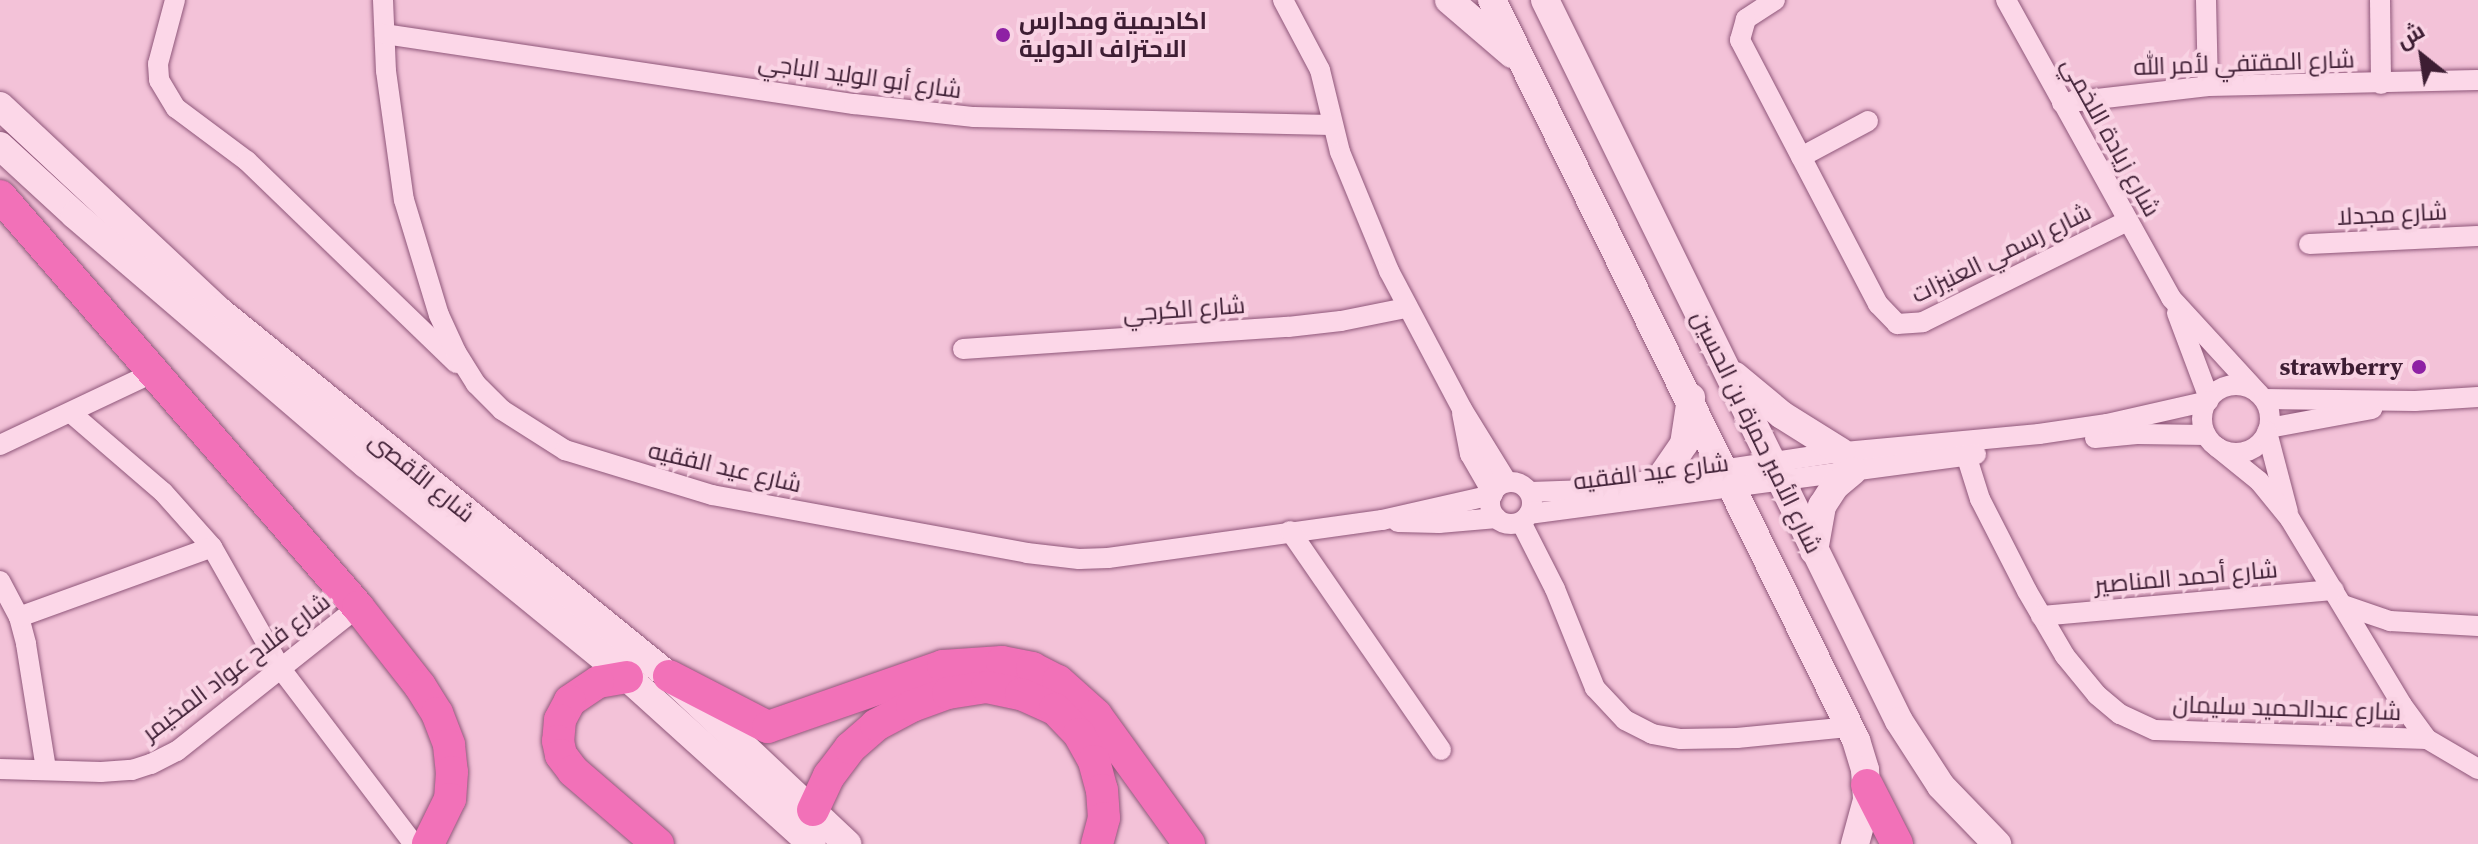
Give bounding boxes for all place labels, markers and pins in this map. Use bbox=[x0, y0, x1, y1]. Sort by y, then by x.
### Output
place label: اكاديمية ومدارس الاحتراف الدولية bbox=[1019, 7, 1207, 63]
marker: اكاديمية ومدارس الاحتراف الدولية bbox=[994, 26, 1012, 44]
place label: strawberry bbox=[2279, 353, 2403, 381]
marker: strawberry bbox=[2410, 358, 2428, 376]

